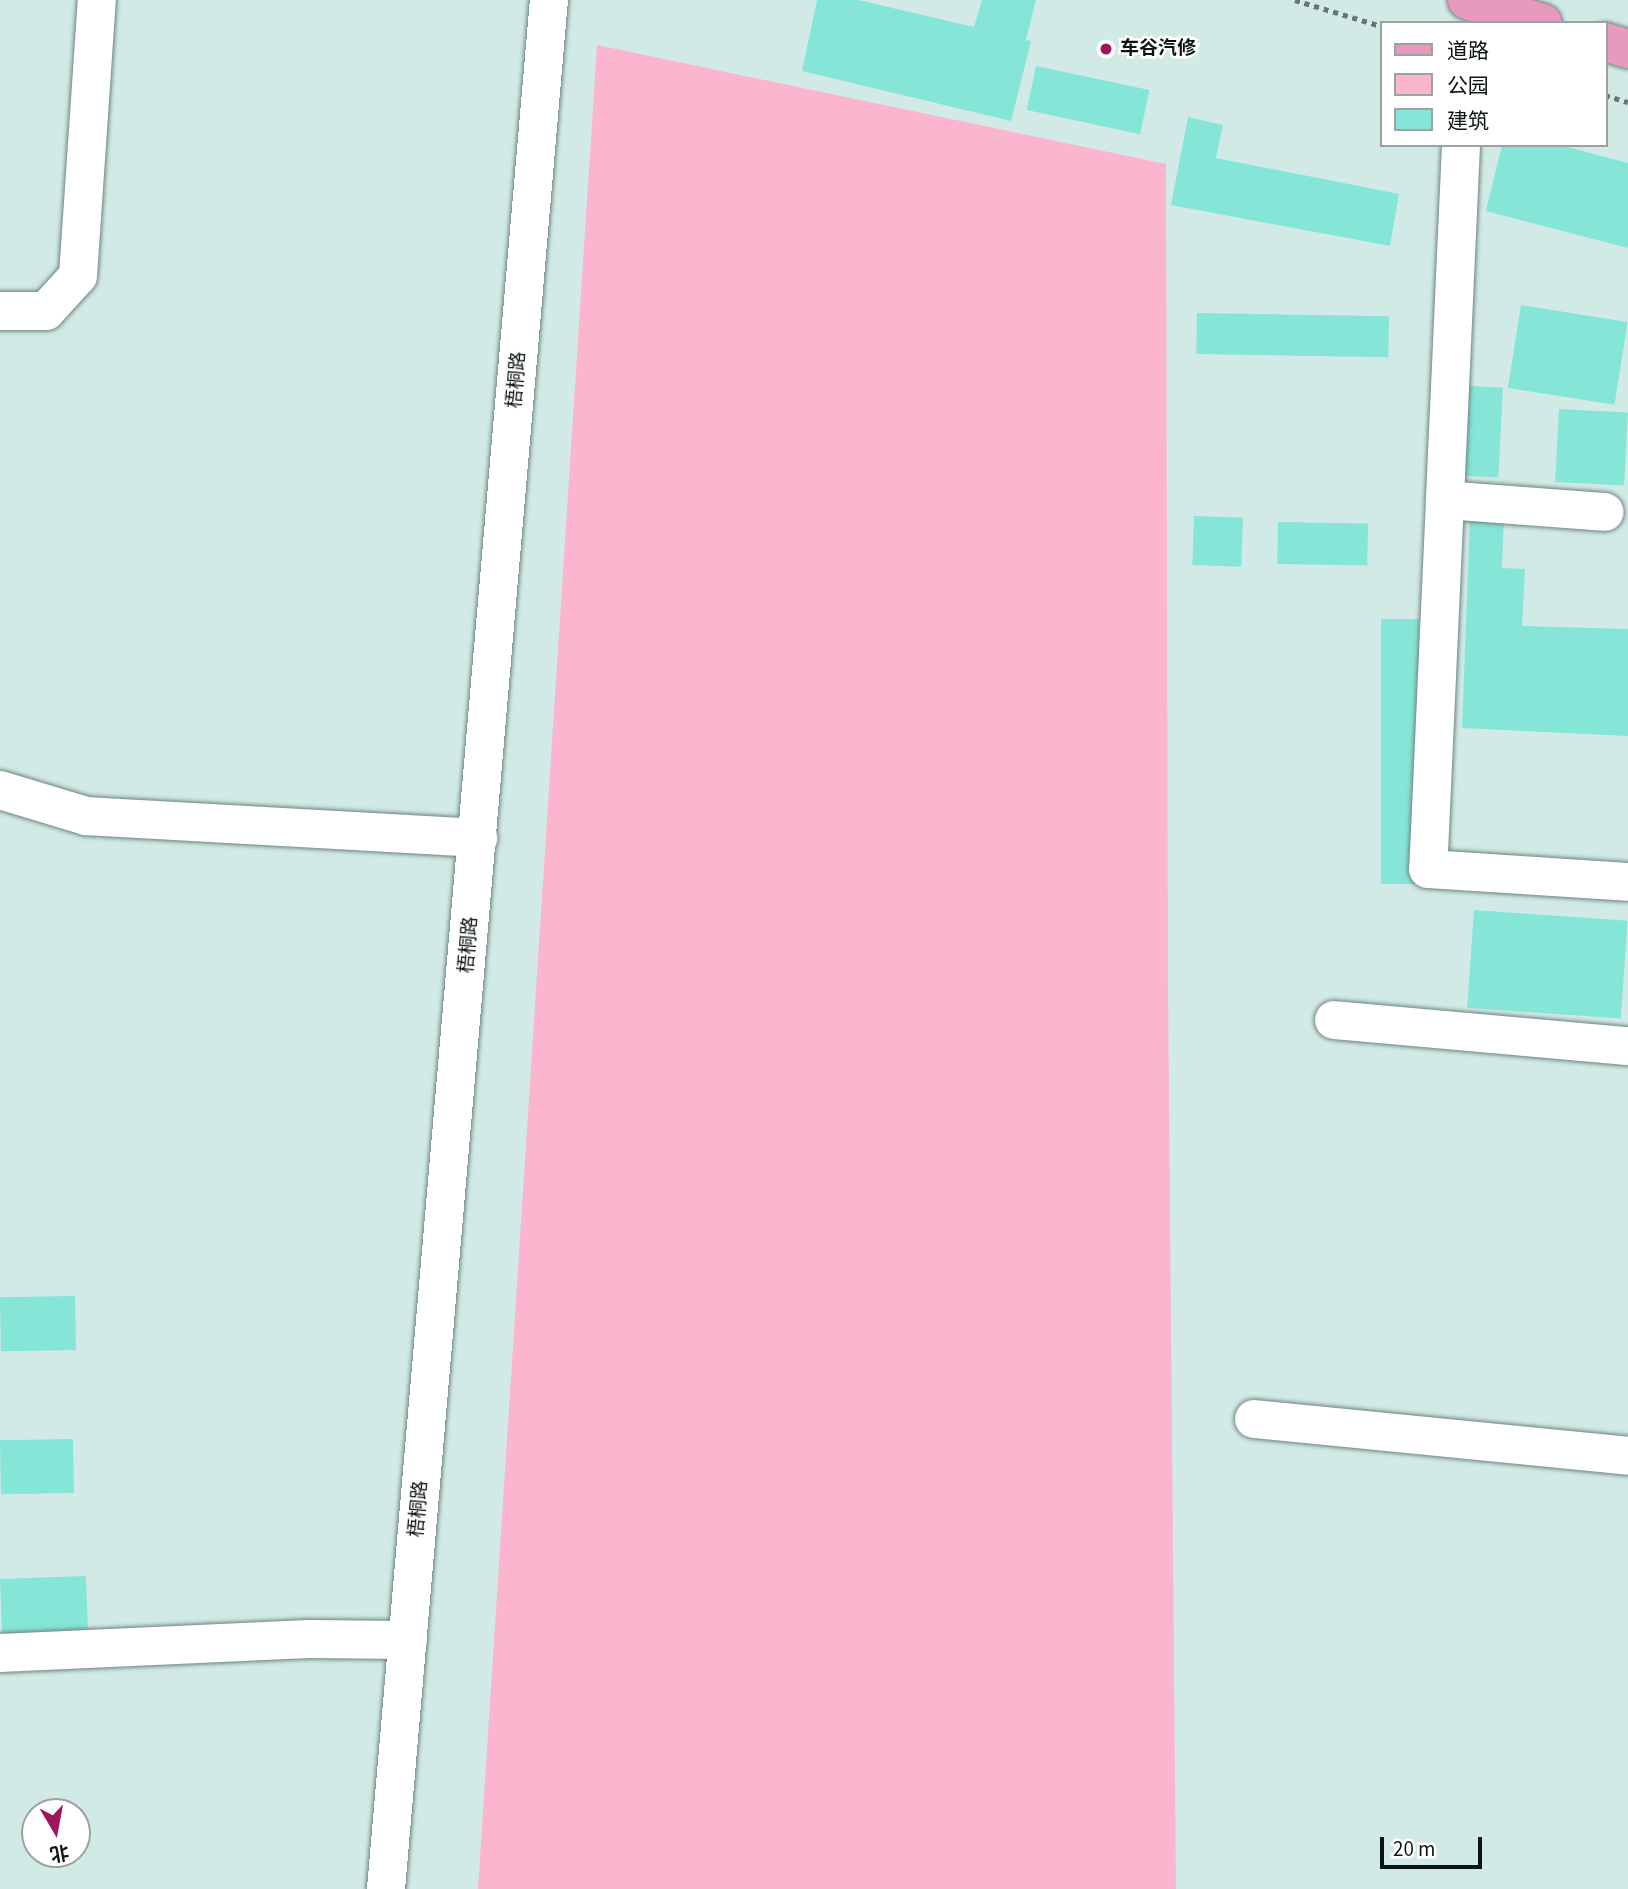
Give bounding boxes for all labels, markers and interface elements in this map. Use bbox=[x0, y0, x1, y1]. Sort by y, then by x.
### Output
legend bbox=[1380, 21, 1607, 147]
text: 道路 bbox=[1447, 36, 1489, 66]
place label: 车谷汽修 bbox=[1120, 38, 1196, 60]
marker: 车谷汽修 bbox=[1098, 41, 1114, 57]
text: 公园 bbox=[1447, 71, 1489, 101]
text: 建筑 bbox=[1447, 106, 1489, 136]
street label: 梧桐路 bbox=[503, 351, 531, 409]
street label: 梧桐路 bbox=[455, 916, 483, 974]
street label: 梧桐路 bbox=[405, 1480, 433, 1538]
north arrow bbox=[21, 1798, 91, 1868]
scale bar bbox=[1383, 1822, 1484, 1866]
text: 20 m bbox=[1393, 1834, 1435, 1864]
text: 北 bbox=[48, 1837, 71, 1867]

